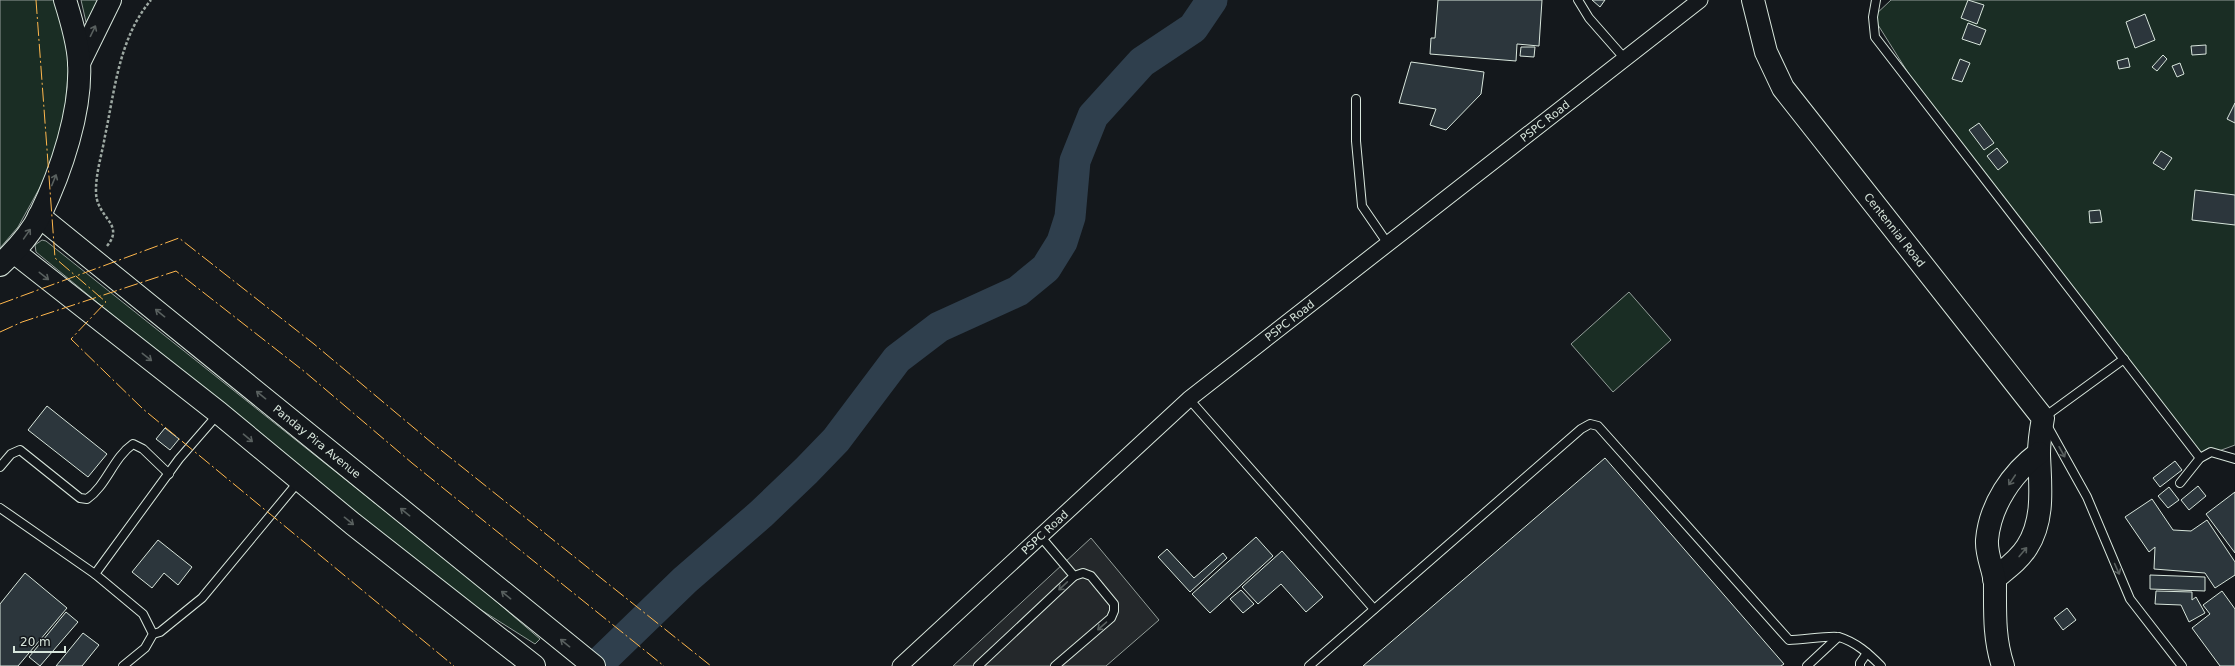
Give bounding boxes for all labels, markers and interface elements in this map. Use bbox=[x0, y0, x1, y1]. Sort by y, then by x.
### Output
one-way arrow bbox=[90, 25, 97, 37]
street label: PSPC Road bbox=[1518, 98, 1572, 145]
one-way arrow bbox=[50, 174, 58, 186]
street label: Centennial Road bbox=[1861, 191, 1927, 270]
one-way arrow bbox=[23, 229, 31, 240]
one-way arrow bbox=[39, 272, 50, 281]
street label: PSPC Road bbox=[1263, 298, 1317, 344]
one-way arrow bbox=[155, 308, 166, 317]
one-way arrow bbox=[141, 352, 152, 361]
one-way arrow bbox=[256, 390, 267, 399]
street label: Panday Pira Avenue bbox=[270, 403, 363, 481]
one-way arrow bbox=[243, 433, 254, 442]
one-way arrow bbox=[2058, 446, 2066, 458]
one-way arrow bbox=[2008, 474, 2016, 485]
one-way arrow bbox=[400, 507, 411, 516]
street label: PSPC Road bbox=[1019, 508, 1071, 558]
one-way arrow bbox=[343, 516, 354, 525]
one-way arrow bbox=[2019, 547, 2027, 558]
one-way arrow bbox=[2113, 563, 2121, 575]
one-way arrow bbox=[1057, 582, 1068, 591]
one-way arrow bbox=[500, 590, 511, 599]
one-way arrow bbox=[1096, 621, 1107, 630]
scale bar bbox=[14, 628, 65, 654]
text: 20 m bbox=[20, 635, 51, 649]
one-way arrow bbox=[560, 638, 571, 647]

